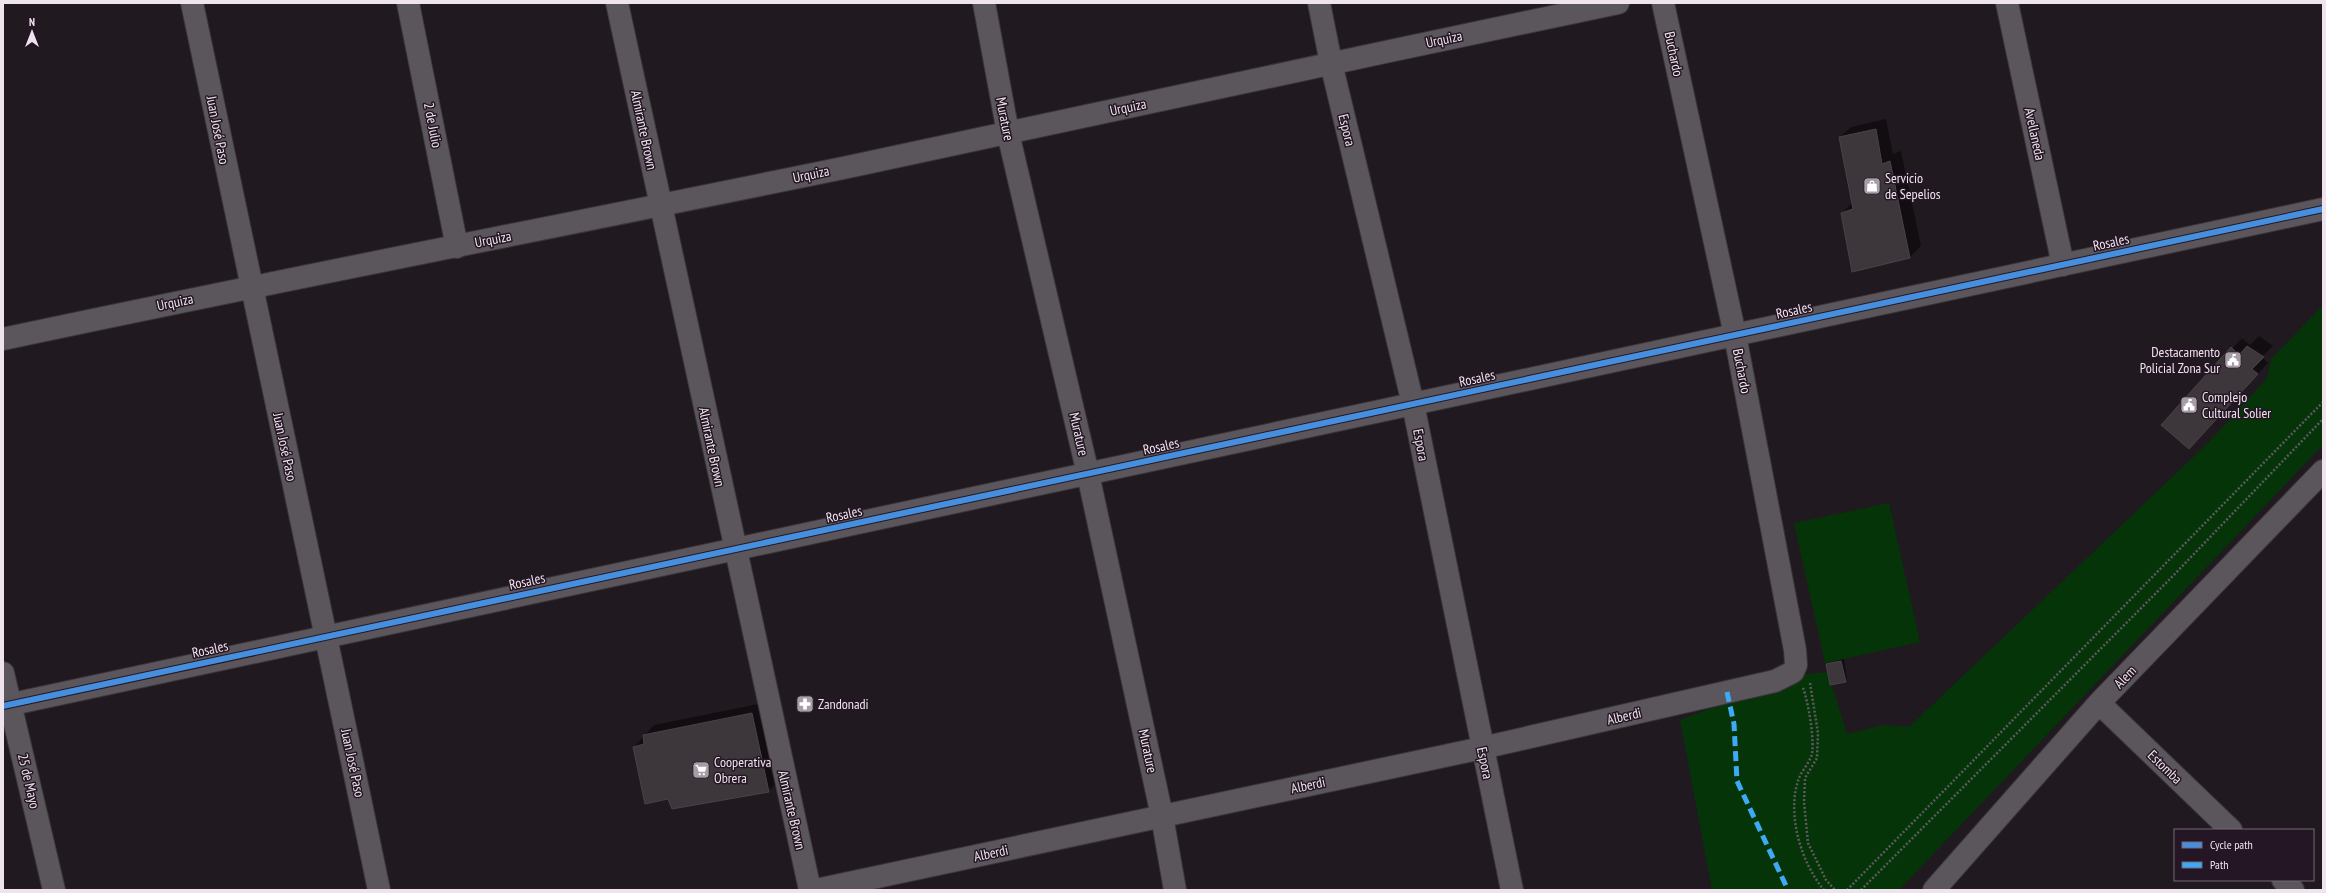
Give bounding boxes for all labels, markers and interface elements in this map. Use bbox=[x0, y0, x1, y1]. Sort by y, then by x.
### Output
north arrow bbox=[12, 12, 52, 52]
text: N bbox=[29, 15, 35, 29]
street label: Urquiza bbox=[1424, 26, 1464, 52]
street label: Buchardo bbox=[1660, 30, 1688, 78]
street label: Almirante Brown bbox=[627, 89, 661, 171]
street label: Juan José Paso bbox=[202, 93, 233, 166]
street label: Urquiza bbox=[1108, 94, 1148, 120]
street label: Murature bbox=[992, 96, 1018, 143]
street label: 2 de Julio bbox=[420, 101, 446, 149]
street label: Avellaneda bbox=[2021, 106, 2049, 162]
street label: Espora bbox=[1334, 112, 1360, 148]
street label: Urquiza bbox=[791, 161, 831, 187]
place label: Servicio de Sepelios bbox=[1885, 169, 1941, 203]
shop icon: Servicio de Sepelios bbox=[1862, 176, 1882, 196]
street label: Urquiza bbox=[473, 227, 513, 251]
street label: Rosales bbox=[2091, 229, 2131, 255]
street label: Urquiza bbox=[155, 289, 195, 315]
street label: Rosales bbox=[1774, 297, 1814, 323]
place label: Destacamento Policial Zona Sur bbox=[2140, 343, 2220, 377]
street label: Buchardo bbox=[1729, 347, 1755, 395]
public building icon: Destacamento Policial Zona Sur bbox=[2223, 350, 2243, 370]
street label: Rosales bbox=[1457, 365, 1497, 391]
place label: Complejo Cultural Solier bbox=[2202, 388, 2271, 422]
public building icon: Complejo Cultural Solier bbox=[2179, 395, 2199, 415]
street label: Almirante Brown bbox=[695, 406, 729, 488]
street label: Juan José Paso bbox=[269, 410, 301, 483]
street label: Murature bbox=[1065, 411, 1093, 458]
street label: Espora bbox=[1409, 427, 1433, 463]
street label: Rosales bbox=[1141, 433, 1181, 459]
street label: Rosales bbox=[824, 501, 864, 527]
street label: Rosales bbox=[507, 568, 547, 594]
street label: Rosales bbox=[190, 636, 230, 662]
street label: Alem bbox=[2110, 662, 2140, 692]
pharmacy icon: Zandonadi bbox=[795, 694, 815, 714]
place label: Zandonadi bbox=[818, 695, 869, 713]
street label: Alberdi bbox=[1605, 703, 1643, 729]
street label: Juan José Paso bbox=[337, 726, 369, 799]
street label: Murature bbox=[1135, 728, 1161, 775]
street label: Espora bbox=[1473, 745, 1497, 781]
street label: Estomba bbox=[2144, 746, 2186, 788]
street label: 25 de Mayo bbox=[14, 752, 44, 810]
place label: Cooperativa Obrera bbox=[714, 753, 771, 787]
supermarket icon: Cooperativa Obrera bbox=[691, 760, 711, 780]
street label: Almirante Brown bbox=[774, 769, 810, 851]
street label: Alberdi bbox=[1289, 773, 1327, 797]
legend bbox=[2174, 829, 2314, 881]
text: Cycle path bbox=[2210, 837, 2253, 852]
street label: Alberdi bbox=[972, 841, 1010, 865]
text: Path bbox=[2210, 857, 2228, 872]

